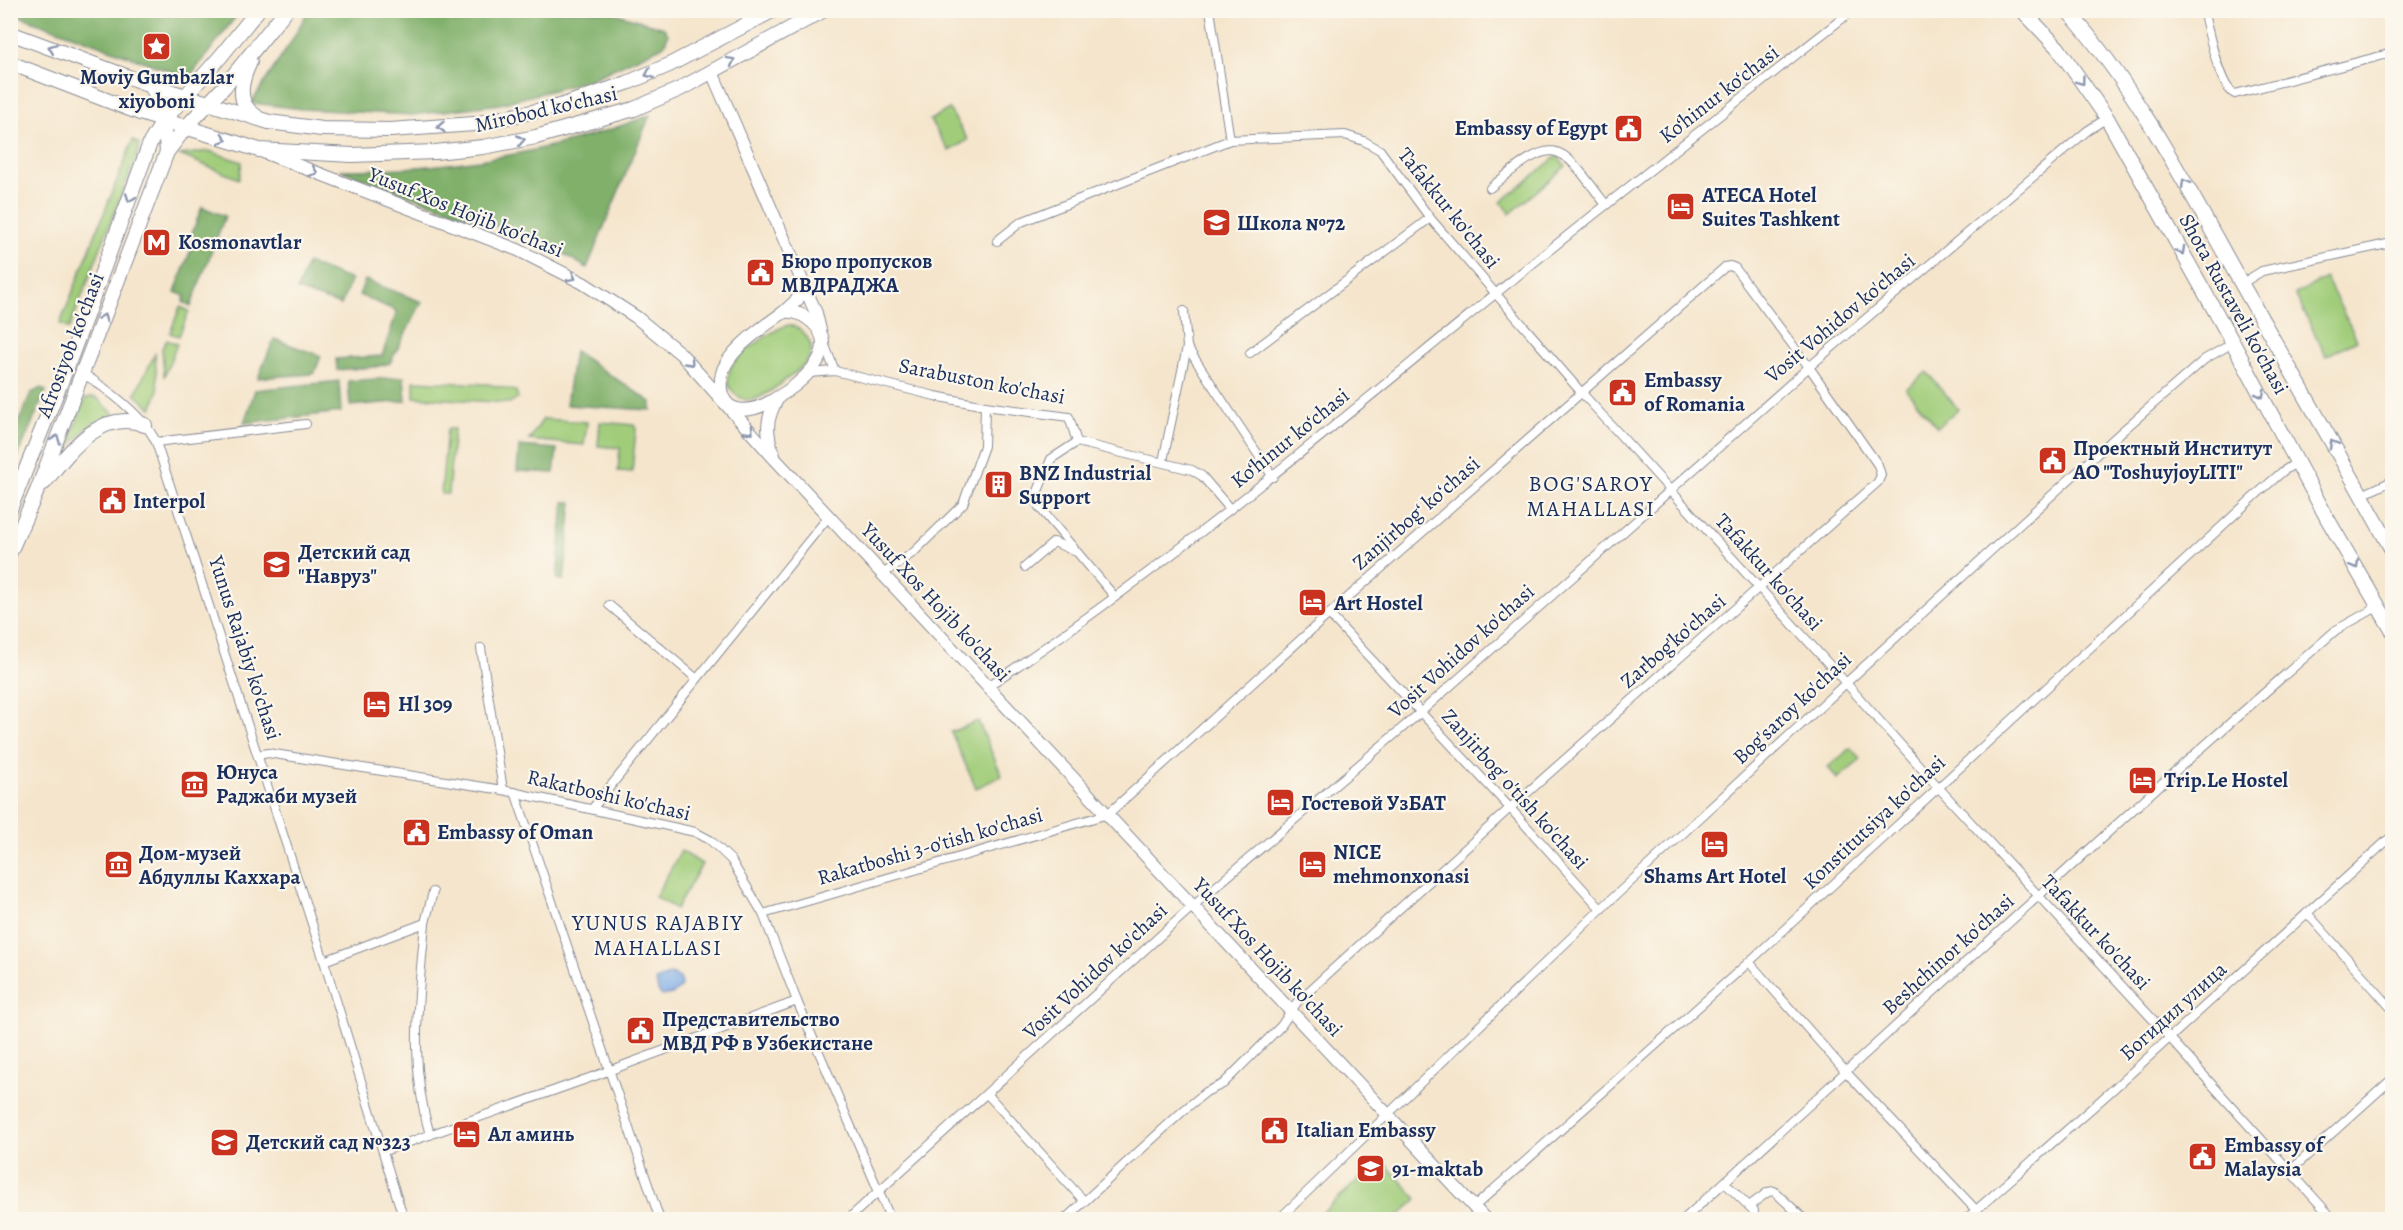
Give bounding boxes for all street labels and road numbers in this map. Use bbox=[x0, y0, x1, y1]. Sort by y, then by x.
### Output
street label: Ko‘hinur ko‘chasi bbox=[1653, 38, 1785, 150]
street label: Mirobod ko'chasi bbox=[472, 79, 620, 139]
street label: Tafakkur ko'chasi bbox=[1391, 142, 1507, 275]
street label: Yusuf Xos Hojib ko'chasi bbox=[363, 160, 568, 264]
street label: Shota Rustaveli ko'chasi bbox=[2173, 209, 2295, 399]
street label: Vosit Vohidov ko'chasi bbox=[1758, 247, 1921, 390]
street label: Afrosiyob ko'chasi bbox=[29, 268, 111, 423]
street label: Sarabuston ko'chasi bbox=[896, 351, 1068, 411]
street label: Ko‘hinur ko‘chasi bbox=[1225, 381, 1355, 494]
street label: Zanjirbogʻ koʻchasi bbox=[1346, 450, 1486, 576]
street label: Tafakkur ko'chasi bbox=[1709, 508, 1829, 637]
street label: Yusuf Xos Hojib ko'chasi bbox=[854, 516, 1017, 688]
street label: Yunus Rajabiy ko'chasi bbox=[202, 551, 288, 744]
street label: Vosit Vohidov ko'chasi bbox=[1381, 578, 1540, 725]
street label: Zarbog'ko'chasi bbox=[1614, 587, 1732, 695]
street label: Bog'saroy ko'chasi bbox=[1727, 646, 1857, 770]
street label: Zanjirbog' o'tish ko'chasi bbox=[1435, 703, 1595, 875]
street label: Konstitutsiya ko'chasi bbox=[1797, 748, 1951, 896]
street label: Rakatboshi ko'chasi bbox=[524, 763, 694, 827]
street label: Rakatboshi 3-o'tish ko'chasi bbox=[814, 800, 1046, 892]
street label: Tafakkur ko'chasi bbox=[2035, 868, 2157, 996]
street label: Yusuf Xos Hojib ko'chasi bbox=[1186, 871, 1349, 1043]
street label: Beshchinor ko'chasi bbox=[1876, 887, 2020, 1021]
street label: Vosit Vohidov ko'chasi bbox=[1016, 897, 1173, 1046]
street label: Богидил улица bbox=[2113, 955, 2233, 1067]

